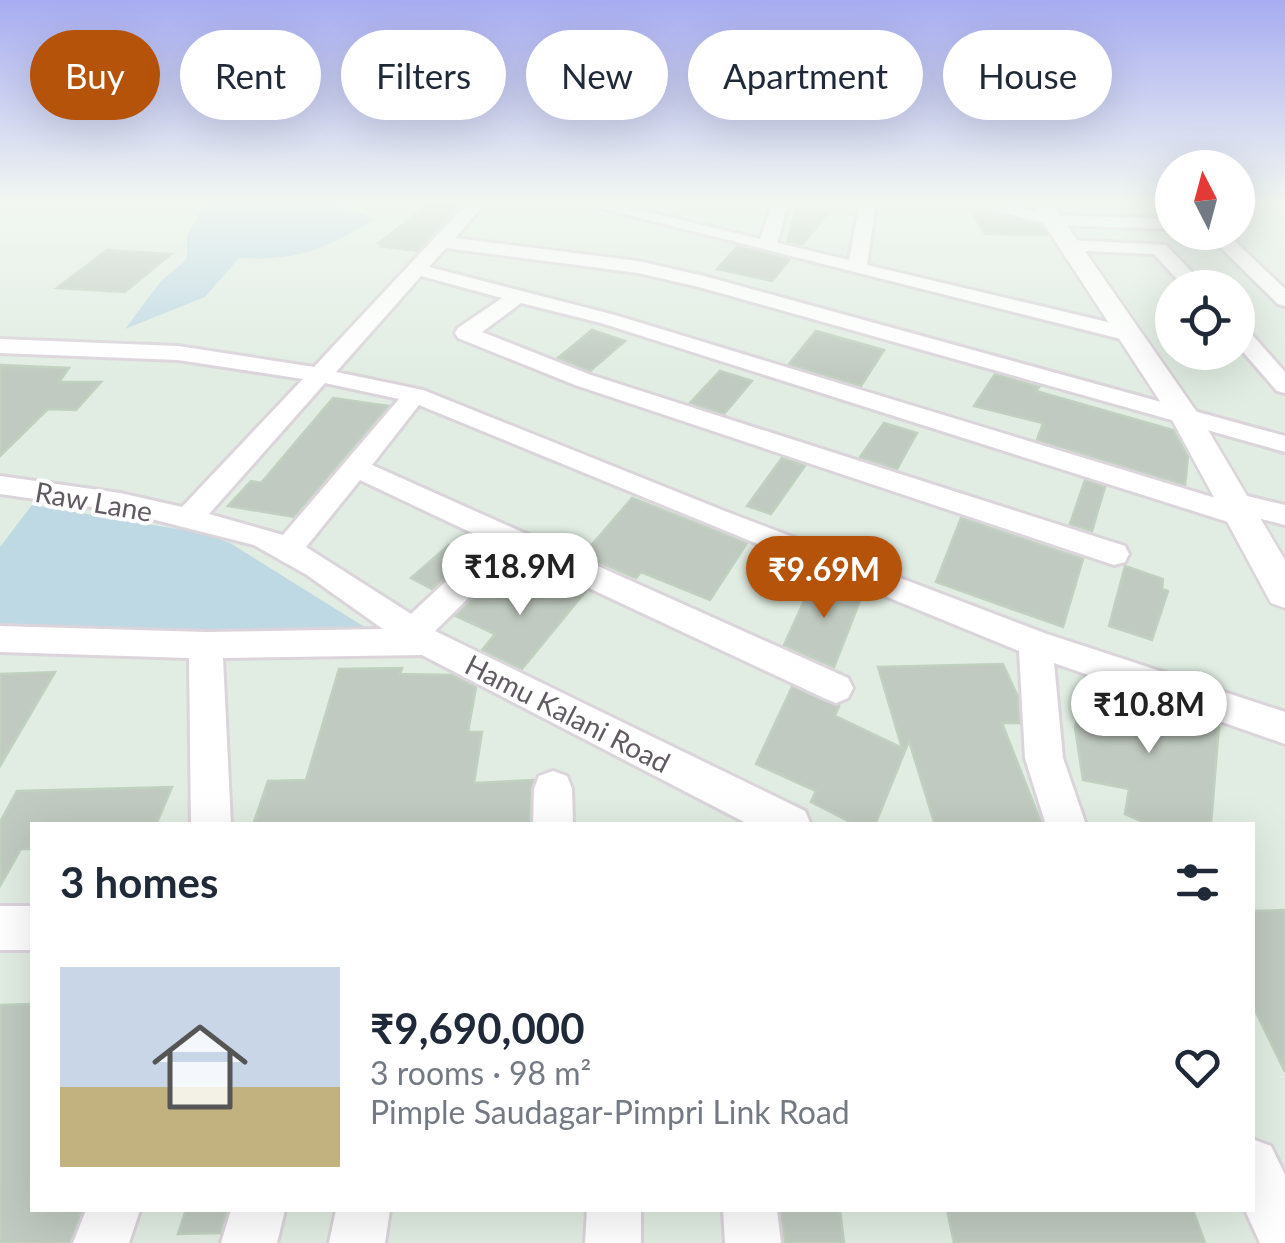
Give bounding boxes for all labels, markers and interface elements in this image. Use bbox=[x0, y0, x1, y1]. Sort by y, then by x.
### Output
chip: Buy bbox=[30, 30, 160, 120]
chip: Rent bbox=[180, 30, 321, 120]
chip: Filters bbox=[341, 30, 506, 120]
chip: New bbox=[526, 30, 668, 120]
chip: Apartment bbox=[688, 30, 923, 120]
chip: House bbox=[943, 30, 1112, 120]
north arrow bbox=[1155, 150, 1255, 250]
map controls bbox=[1155, 150, 1255, 370]
button: locate bbox=[1155, 270, 1255, 370]
street label: Raw Lane bbox=[33, 474, 155, 528]
pin: ₹18.9M bbox=[439, 533, 601, 618]
pin: ₹9.69M bbox=[743, 536, 905, 621]
text: ₹18.9M bbox=[464, 546, 576, 585]
text: ₹9.69M bbox=[768, 549, 880, 588]
street label: Hamu Kalani Road bbox=[460, 647, 676, 779]
pin: ₹10.8M bbox=[1068, 671, 1230, 756]
text: ₹10.8M bbox=[1093, 684, 1205, 723]
icon: filters bbox=[1170, 855, 1225, 910]
text: 3 homes bbox=[60, 857, 218, 907]
text: ₹9,690,000 bbox=[370, 1003, 585, 1053]
icon: home bbox=[140, 1007, 260, 1127]
icon: heart bbox=[1170, 1040, 1225, 1095]
text: 3 rooms · 98 m² bbox=[370, 1053, 591, 1092]
text: Pimple Saudagar-Pimpri Link Road bbox=[370, 1092, 850, 1131]

